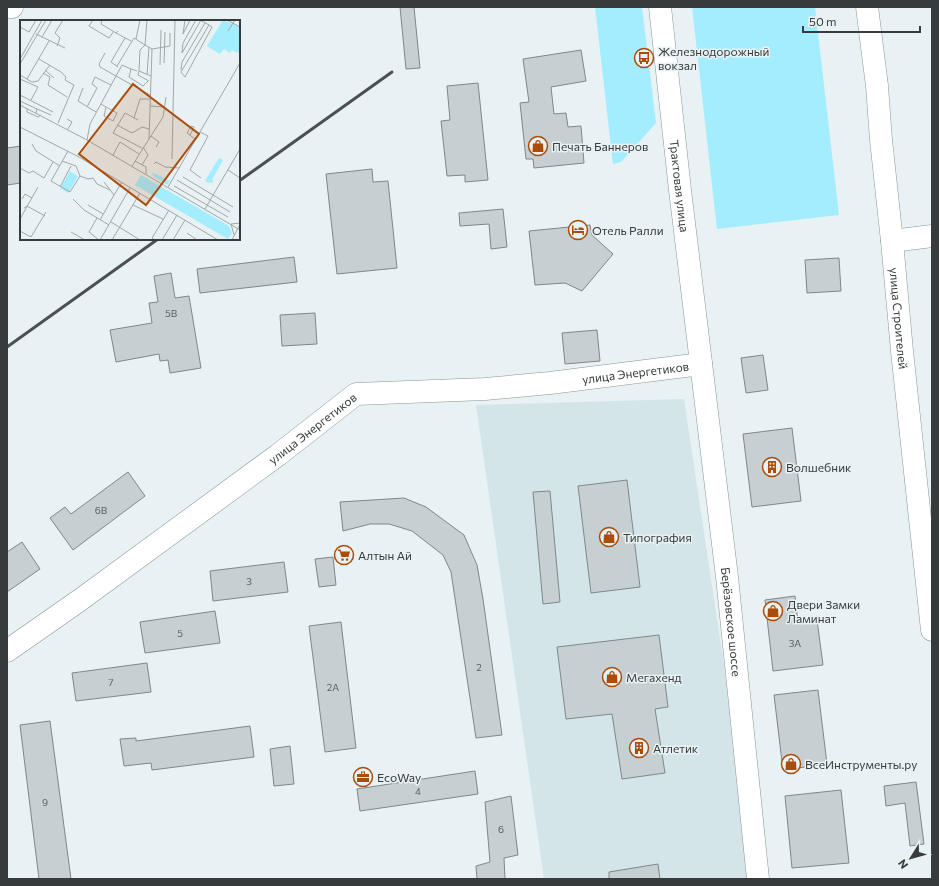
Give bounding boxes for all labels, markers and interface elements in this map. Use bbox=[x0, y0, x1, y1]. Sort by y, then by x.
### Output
scale bar bbox=[803, 8, 920, 34]
text: 50 m bbox=[809, 14, 837, 28]
inset map bbox=[20, 20, 240, 240]
place label: Железнодорожный вокзал bbox=[658, 44, 769, 72]
bus stop icon: Железнодорожный вокзал bbox=[633, 47, 655, 69]
shop icon: Печать Баннеров bbox=[527, 135, 549, 157]
place label: Печать Баннеров bbox=[552, 139, 648, 153]
street label: Трактовая улица bbox=[668, 139, 692, 233]
hotel icon: Отель Ралли bbox=[567, 219, 589, 241]
place label: Отель Ралли bbox=[592, 223, 664, 237]
street label: улица Строителей bbox=[887, 267, 911, 370]
house number: 5В bbox=[165, 307, 178, 319]
street label: улица Энергетиков bbox=[581, 359, 690, 386]
street label: улица Энергетиков bbox=[266, 390, 359, 467]
building icon: Волшебник bbox=[761, 456, 783, 478]
place label: Волшебник bbox=[786, 460, 852, 474]
house number: 6В bbox=[95, 504, 108, 516]
shop icon: Типография bbox=[598, 526, 620, 548]
place label: Типография bbox=[623, 530, 692, 544]
supermarket icon: Алтын Ай bbox=[333, 544, 355, 566]
place label: Алтын Ай bbox=[358, 548, 412, 562]
street label: Берёзовское шоссе bbox=[719, 566, 744, 677]
house number: 3 bbox=[246, 575, 252, 587]
place label: Двери Замки Ламинат bbox=[787, 597, 860, 625]
shop icon: Двери Замки Ламинат bbox=[762, 600, 784, 622]
house number: 5 bbox=[177, 627, 183, 639]
house number: 3А bbox=[789, 637, 801, 649]
house number: 2 bbox=[476, 661, 482, 673]
shop icon: Мегахенд bbox=[601, 666, 623, 688]
place label: Мегахенд bbox=[626, 670, 682, 684]
house number: 7 bbox=[108, 676, 114, 688]
house number: 2А bbox=[327, 681, 339, 693]
building icon: Атлетик bbox=[628, 737, 650, 759]
place label: Атлетик bbox=[653, 741, 699, 755]
shop icon: ВсеИнструменты.ру bbox=[780, 753, 802, 775]
place label: ВсеИнструменты.ру bbox=[805, 757, 917, 771]
office icon: EcoWay bbox=[352, 766, 374, 788]
place label: EcoWay bbox=[377, 770, 421, 784]
house number: 4 bbox=[415, 785, 421, 797]
house number: 9 bbox=[42, 796, 48, 808]
house number: 6 bbox=[498, 823, 504, 835]
north arrow bbox=[891, 838, 931, 878]
text: N bbox=[895, 857, 910, 872]

